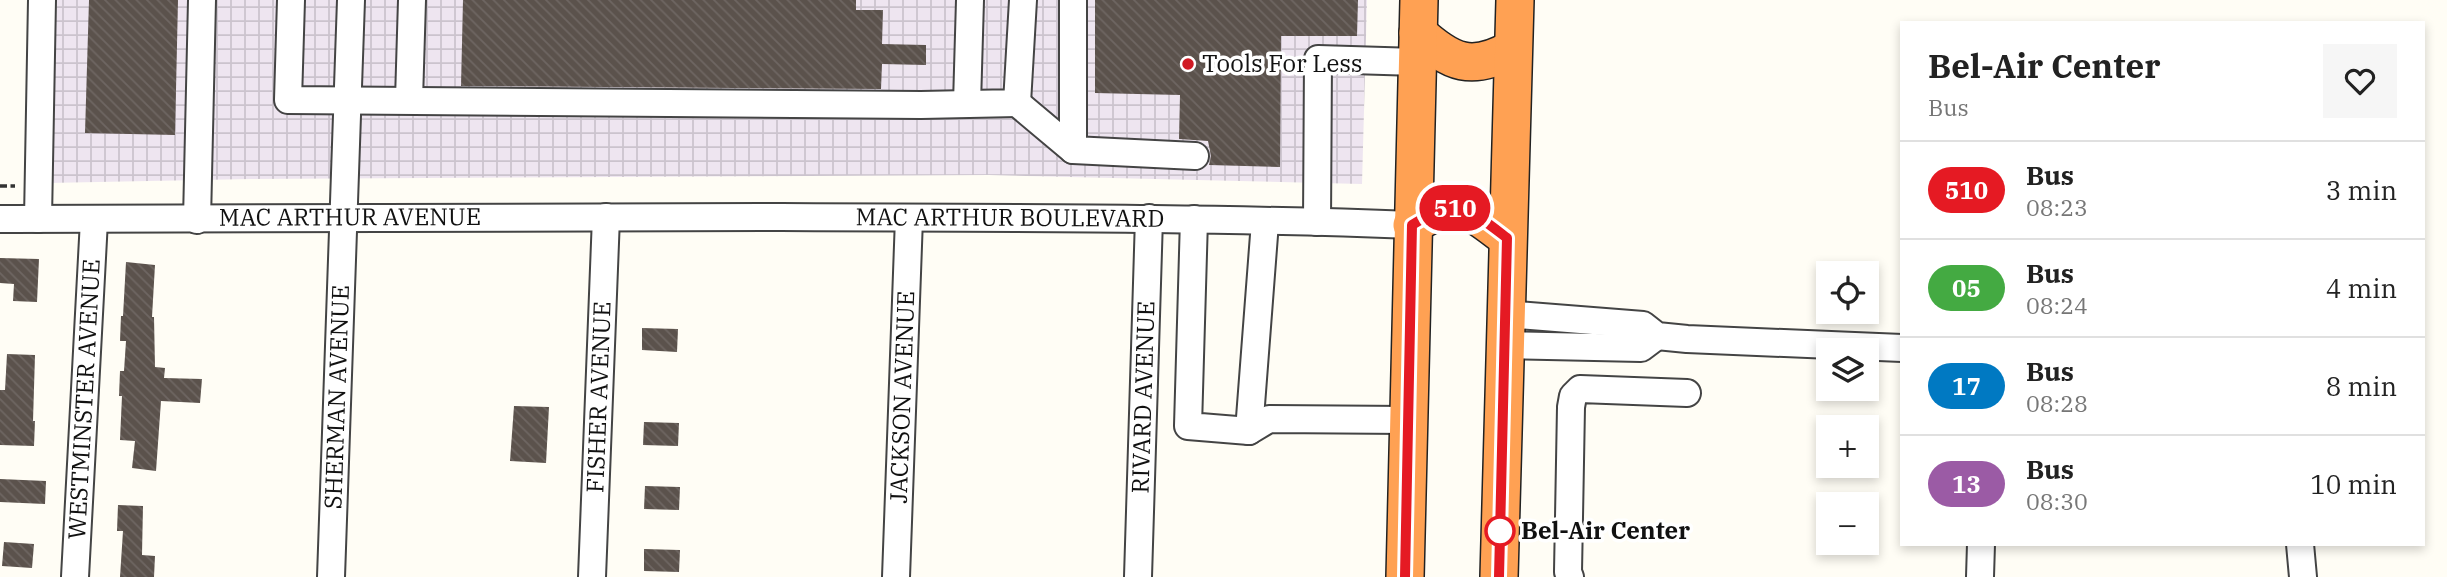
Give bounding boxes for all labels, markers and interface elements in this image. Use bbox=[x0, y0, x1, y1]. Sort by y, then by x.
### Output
text: Bel-Air Center bbox=[1928, 44, 2160, 87]
button: heart bbox=[2323, 44, 2397, 118]
place label: Tools For Less bbox=[1202, 47, 1363, 79]
marker: Tools For Less bbox=[1180, 56, 1196, 72]
text: Bus bbox=[1928, 92, 1969, 122]
text: Bus bbox=[2026, 158, 2074, 192]
text: 3 min bbox=[2326, 173, 2397, 207]
text: 510 bbox=[1945, 174, 1988, 206]
line badge: 510 bbox=[1415, 185, 1495, 231]
text: 510 bbox=[1433, 192, 1477, 224]
text: 08:23 bbox=[2026, 192, 2088, 222]
street label: MAC ARTHUR AVENUE bbox=[219, 200, 481, 233]
street label: MAC ARTHUR BOULEVARD bbox=[856, 200, 1164, 234]
text: Bus bbox=[2026, 256, 2074, 290]
street label: WESTMINSTER AVENUE bbox=[60, 258, 107, 540]
map controls bbox=[1816, 261, 1879, 555]
button: locate bbox=[1816, 261, 1879, 324]
text: 4 min bbox=[2326, 271, 2397, 305]
text: 05 bbox=[1952, 272, 1981, 304]
street label: SHERMAN AVENUE bbox=[316, 284, 356, 510]
street label: JACKSON AVENUE bbox=[882, 290, 921, 504]
text: 08:24 bbox=[2026, 290, 2088, 320]
street label: RIVARD AVENUE bbox=[1124, 300, 1161, 494]
street label: FISHER AVENUE bbox=[578, 301, 618, 494]
button: layers bbox=[1816, 338, 1879, 401]
text: Bus bbox=[2026, 354, 2074, 388]
text: 8 min bbox=[2326, 369, 2397, 403]
text: 17 bbox=[1952, 370, 1981, 402]
text: 08:28 bbox=[2026, 388, 2088, 418]
button: + bbox=[1816, 415, 1879, 478]
text: Bus bbox=[2026, 452, 2074, 486]
text: 10 min bbox=[2310, 467, 2397, 501]
text: 13 bbox=[1952, 468, 1981, 500]
text: 08:30 bbox=[2026, 486, 2088, 516]
button: − bbox=[1816, 492, 1879, 555]
place label: Bel-Air Center bbox=[1521, 514, 1690, 546]
marker: Bel-Air Center bbox=[1485, 516, 1515, 546]

